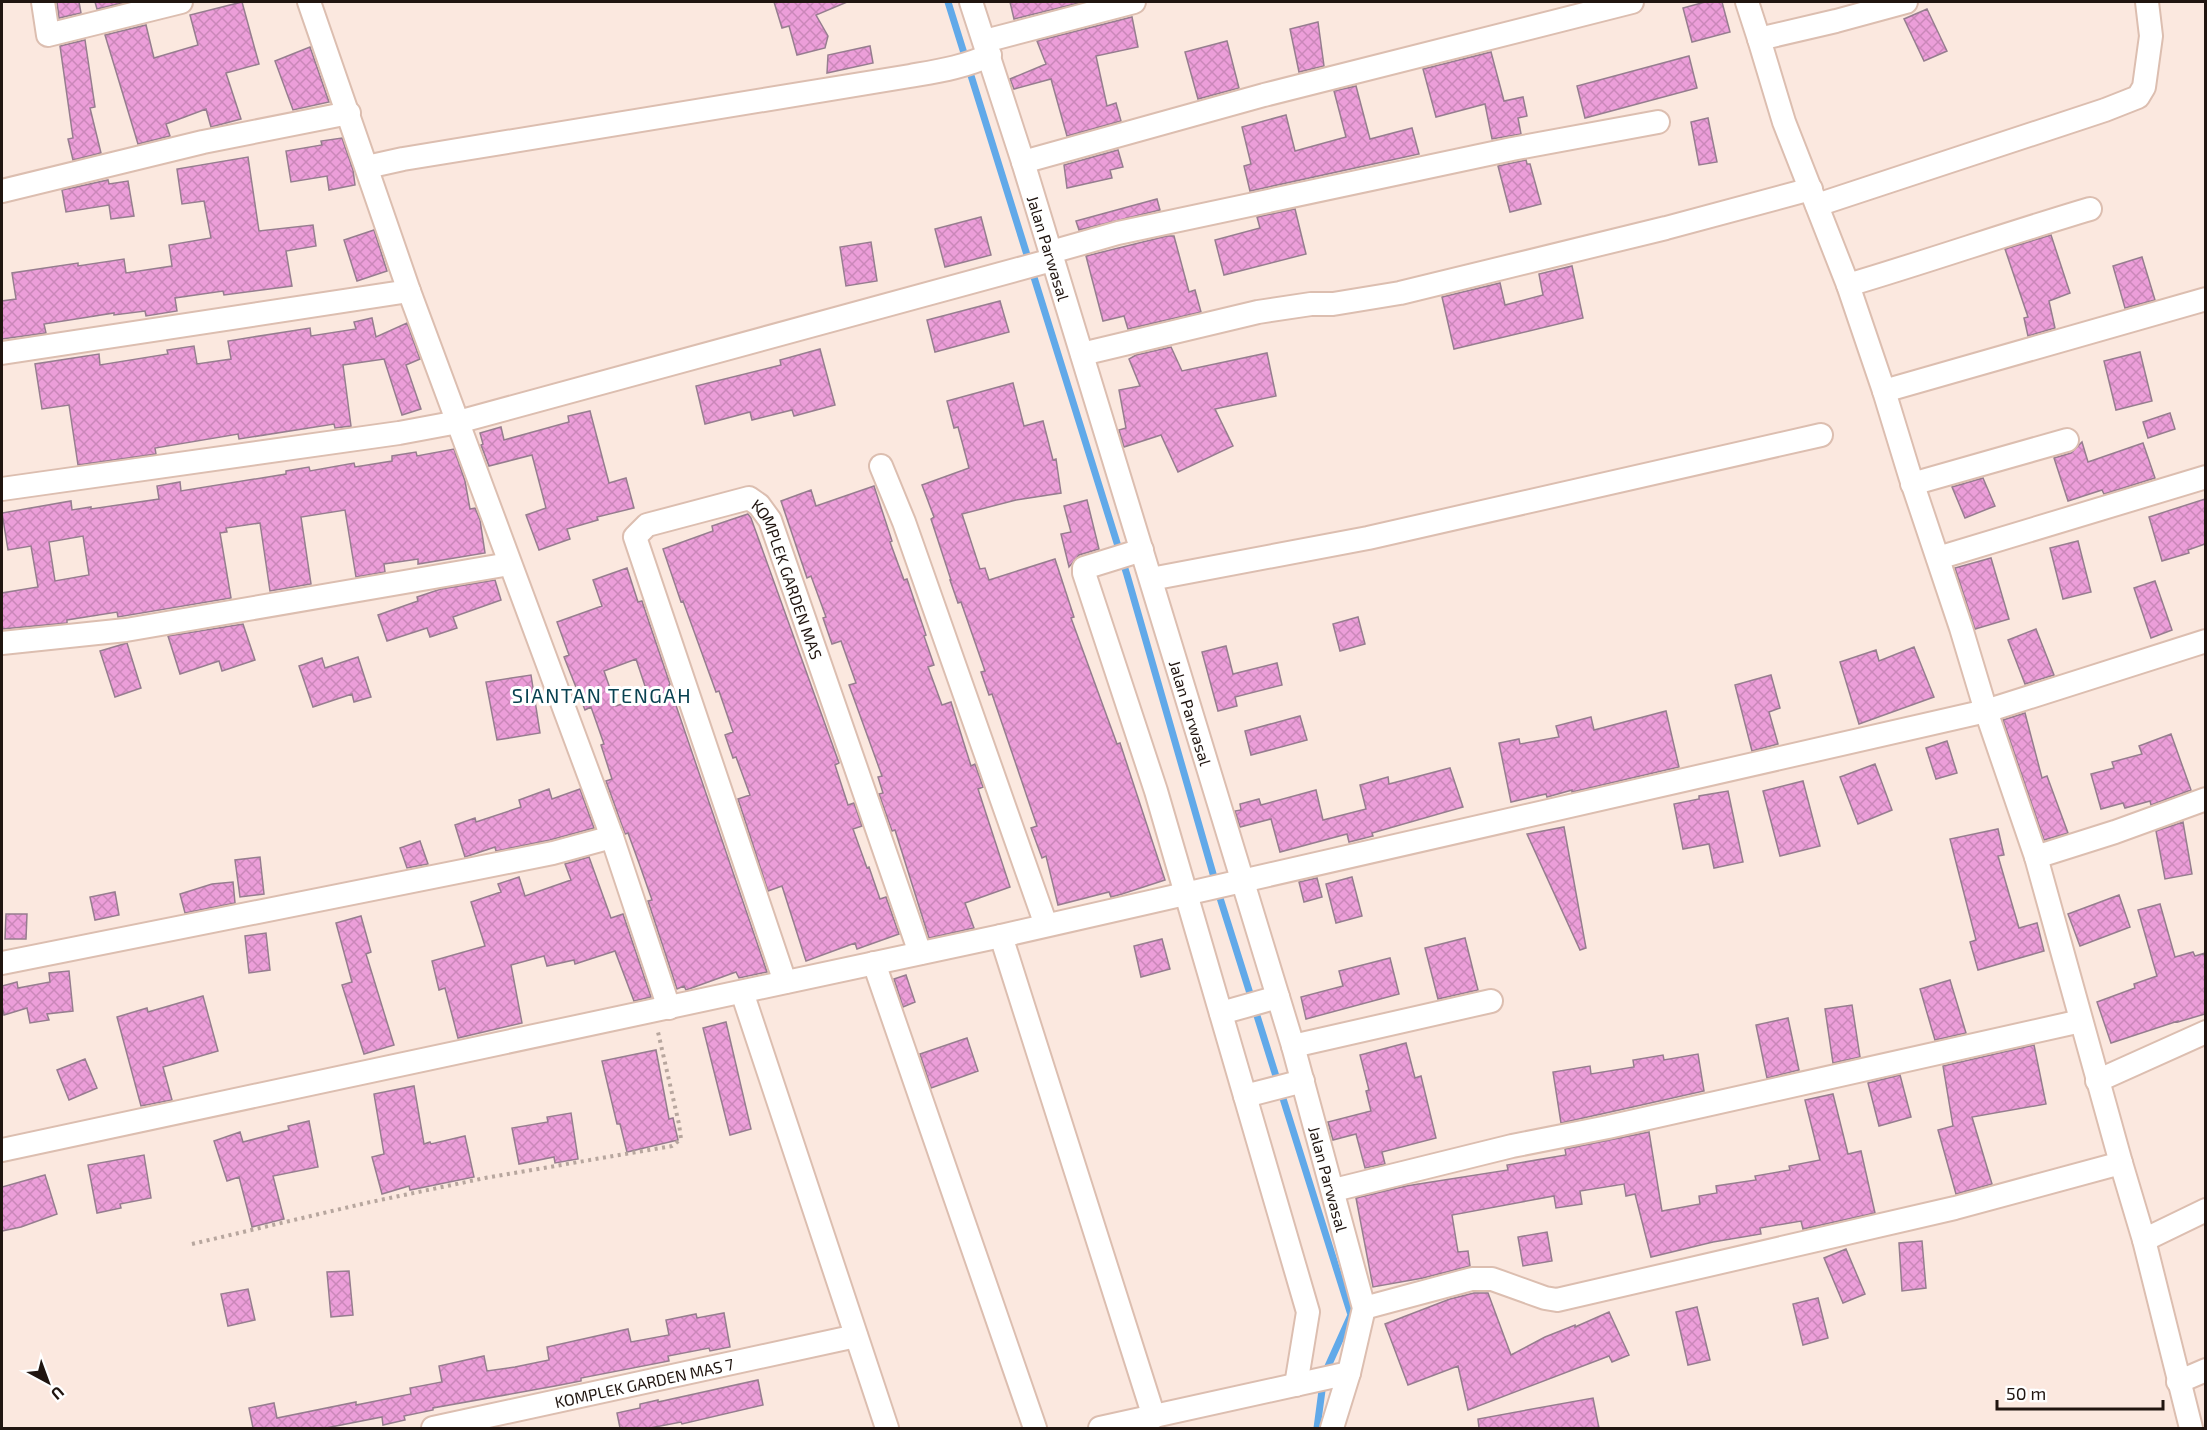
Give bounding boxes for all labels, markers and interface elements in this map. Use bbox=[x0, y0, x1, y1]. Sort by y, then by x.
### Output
street label: Jalan Parwasal bbox=[1024, 193, 1074, 303]
street label: KOMPLEK GARDEN MAS bbox=[749, 494, 827, 662]
street label: Jalan Parwasal bbox=[1166, 658, 1216, 768]
district label: SIANTAN TENGAH bbox=[512, 683, 692, 707]
street label: Jalan Parwasal bbox=[1306, 1124, 1352, 1234]
north arrow bbox=[18, 1352, 78, 1412]
street label: KOMPLEK GARDEN MAS 7 bbox=[553, 1353, 735, 1411]
scale bar bbox=[1997, 1373, 2164, 1411]
text: 50 m bbox=[2006, 1382, 2046, 1404]
text: U bbox=[48, 1383, 69, 1404]

